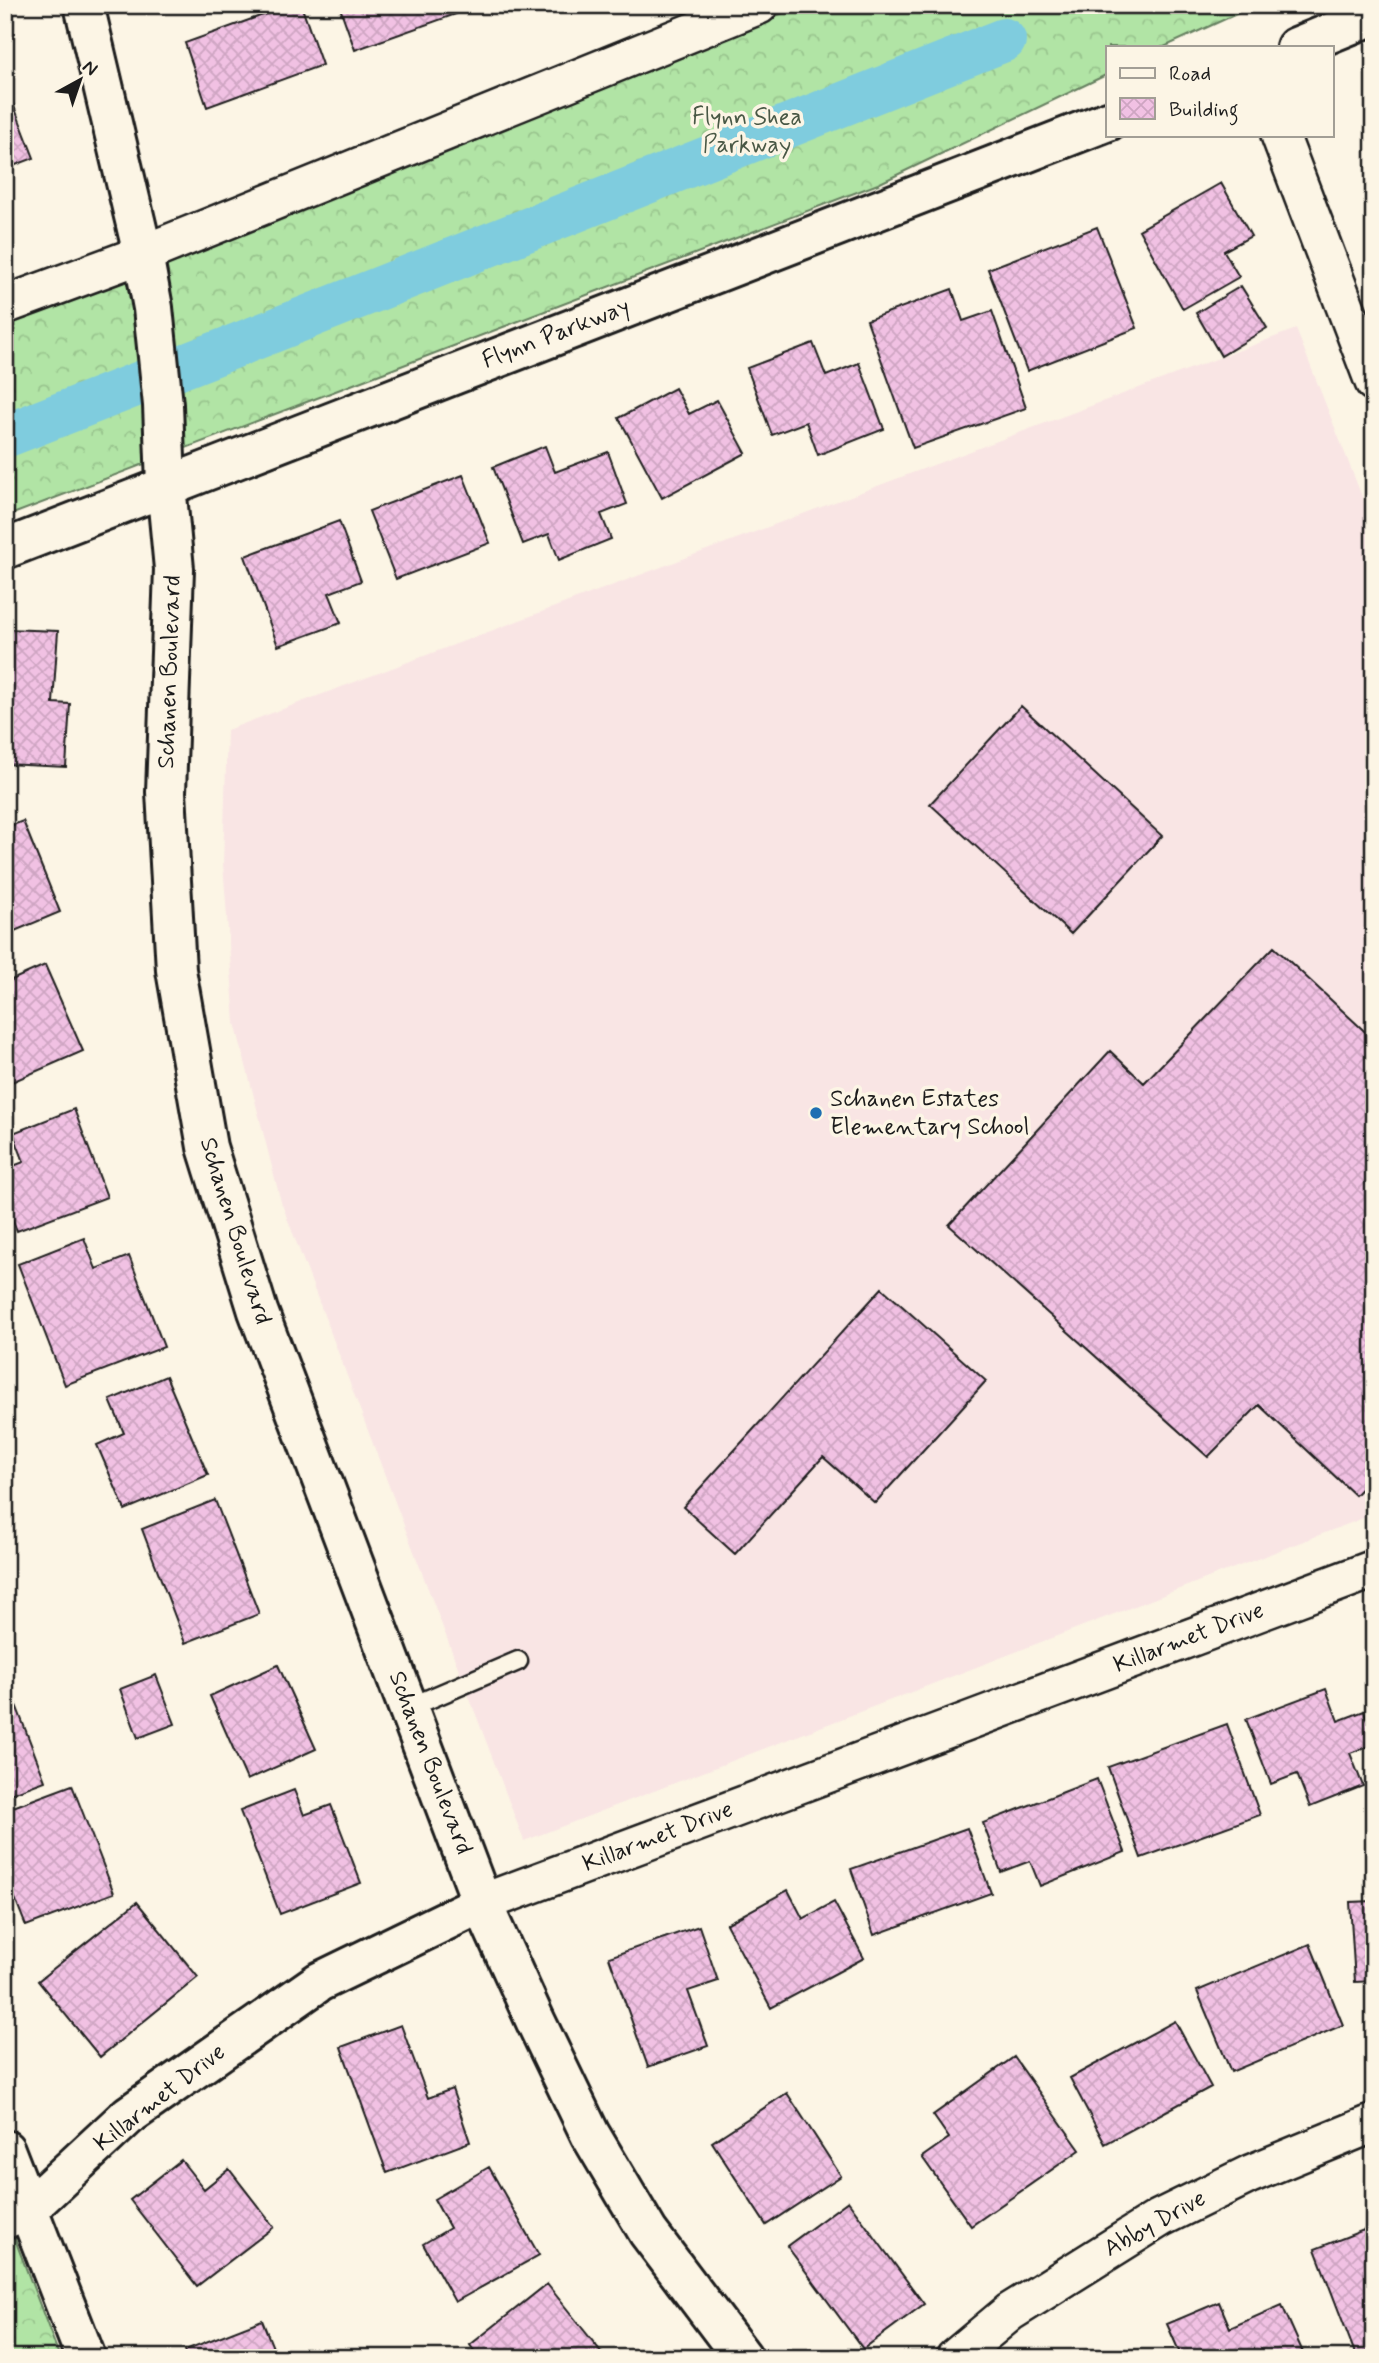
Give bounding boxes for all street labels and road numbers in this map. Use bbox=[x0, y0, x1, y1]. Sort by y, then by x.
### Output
street label: Flynn Parkway bbox=[478, 292, 634, 376]
street label: Schanen Boulevard bbox=[151, 575, 189, 769]
street label: Schanen Boulevard bbox=[192, 1134, 278, 1328]
street label: Killarmet Drive bbox=[1109, 1595, 1269, 1681]
street label: Schanen Boulevard bbox=[381, 1667, 479, 1859]
street label: Killarmet Drive bbox=[578, 1794, 738, 1880]
street label: Killarmet Drive bbox=[88, 2037, 232, 2159]
street label: Abby Drive bbox=[1098, 2183, 1212, 2265]

